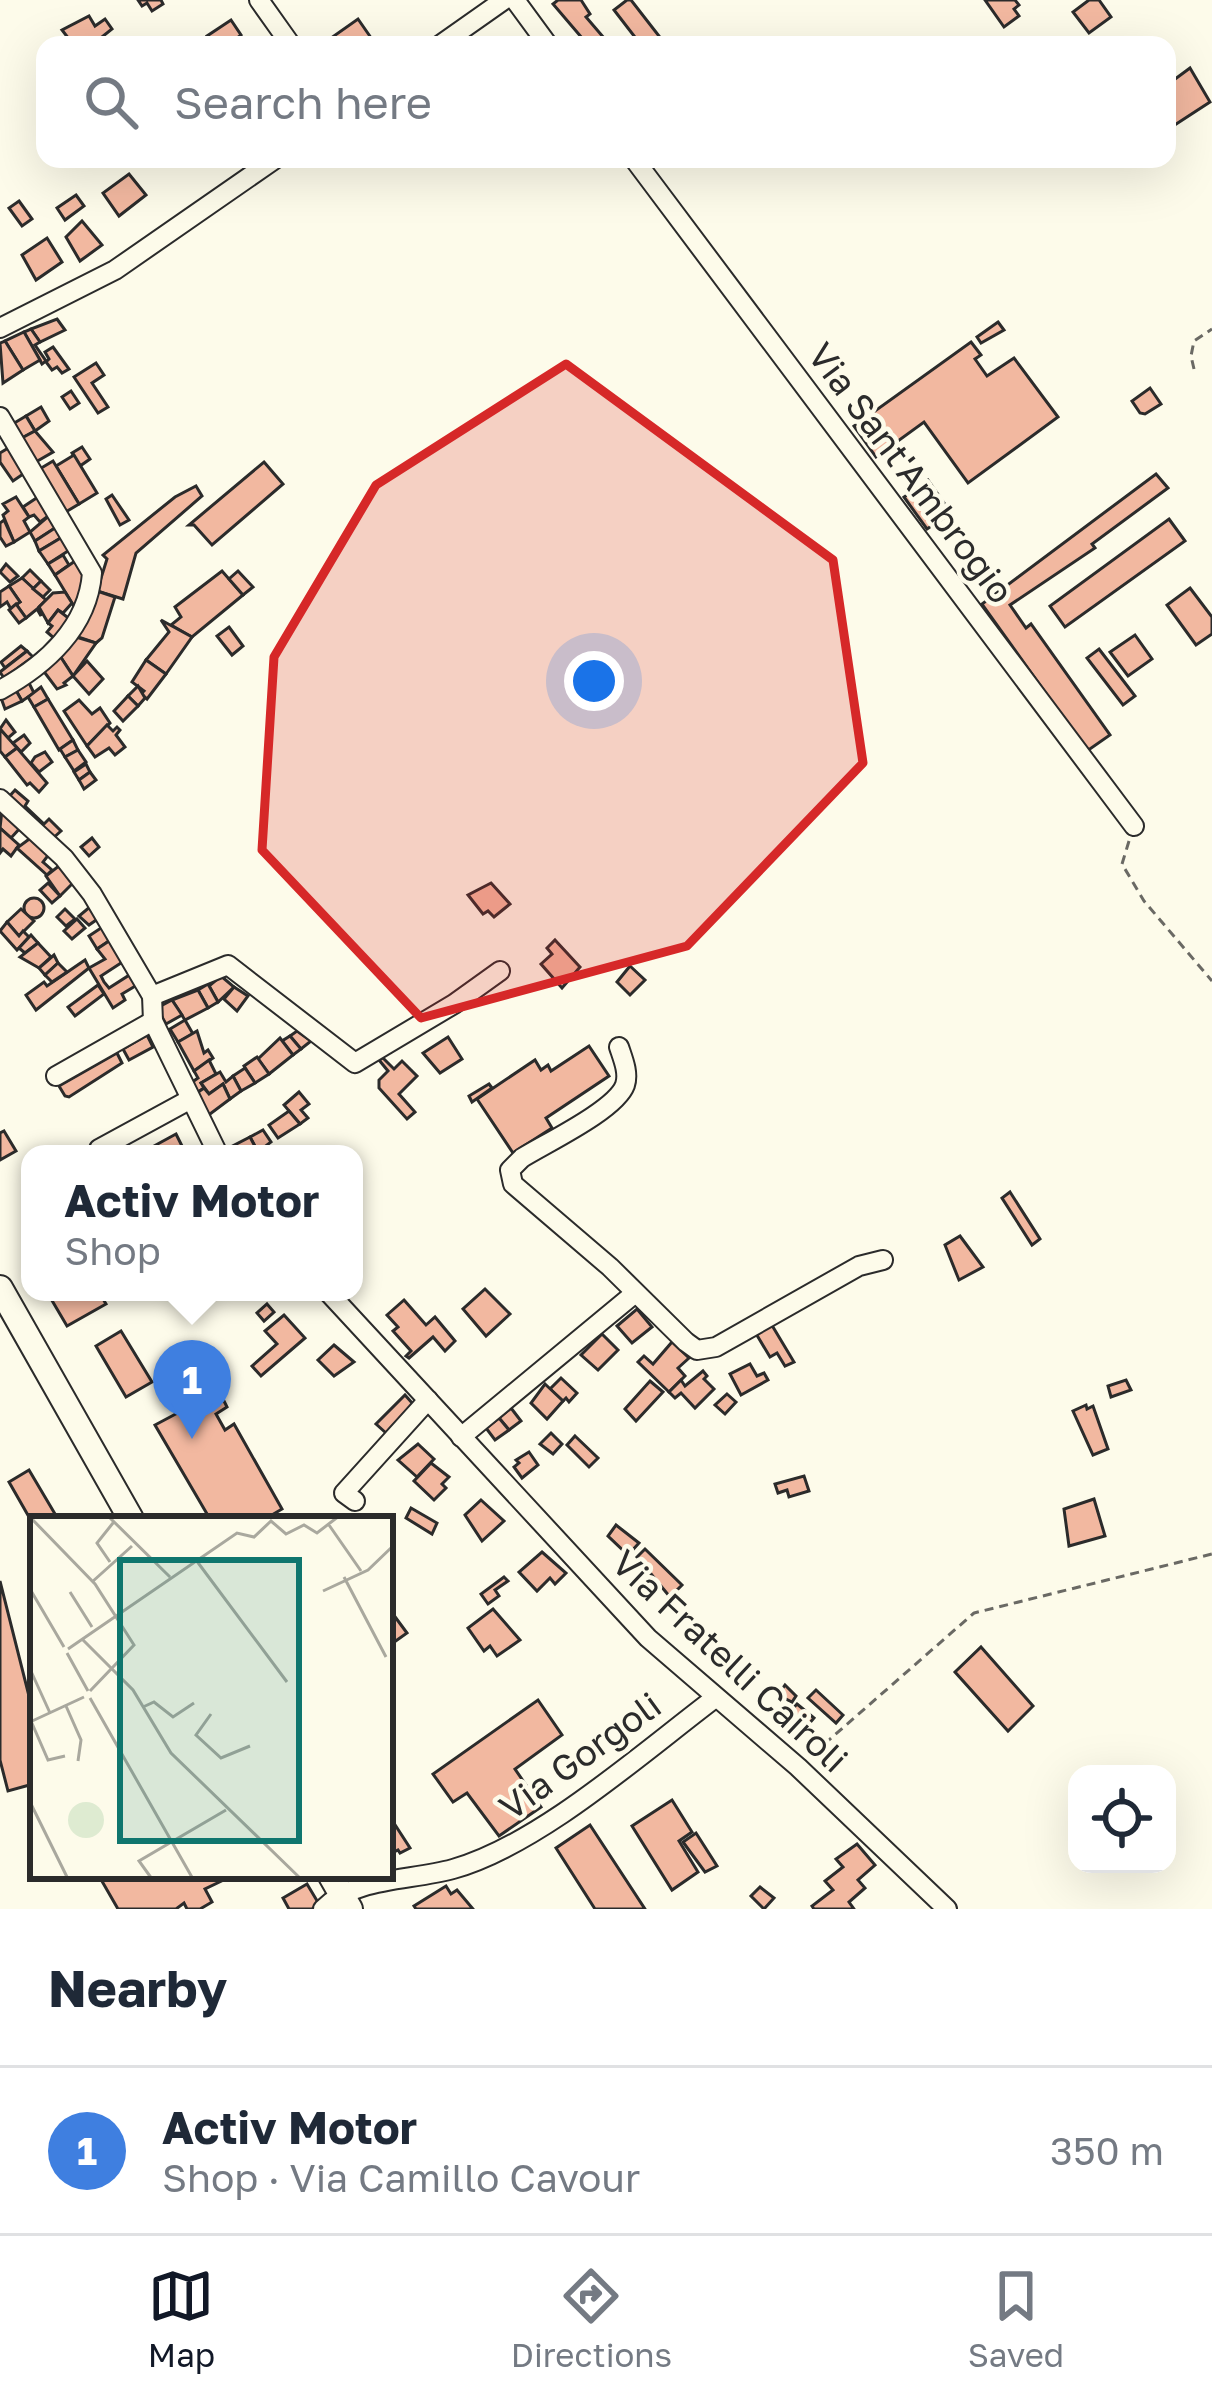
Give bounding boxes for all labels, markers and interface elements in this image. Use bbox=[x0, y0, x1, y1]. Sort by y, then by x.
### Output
search box bbox=[36, 36, 1176, 168]
icon: search bbox=[78, 69, 144, 135]
text: Search here bbox=[174, 75, 432, 129]
street label: Via Sant'Ambrogio bbox=[799, 334, 1023, 611]
your location bbox=[564, 651, 624, 711]
popup bbox=[21, 1145, 363, 1301]
text: Activ Motor bbox=[64, 1173, 320, 1227]
text: Shop bbox=[64, 1227, 161, 1274]
pin: 1 bbox=[153, 1340, 231, 1439]
inset map bbox=[30, 1516, 393, 1879]
street label: Via Fratelli Cairoli bbox=[604, 1541, 857, 1781]
street label: Via Gorgoli bbox=[491, 1683, 669, 1828]
map controls bbox=[1068, 1765, 1176, 1873]
button: locate bbox=[1068, 1765, 1176, 1873]
text: Nearby bbox=[48, 1957, 227, 2018]
text: Activ Motor bbox=[162, 2100, 417, 2154]
text: 1 bbox=[77, 2127, 97, 2174]
text: 350 m bbox=[1050, 2127, 1164, 2174]
text: Shop · Via Camillo Cavour bbox=[162, 2154, 640, 2201]
tab: Map bbox=[148, 2263, 215, 2374]
tab: Directions bbox=[511, 2263, 672, 2374]
tab: Saved bbox=[968, 2263, 1064, 2374]

